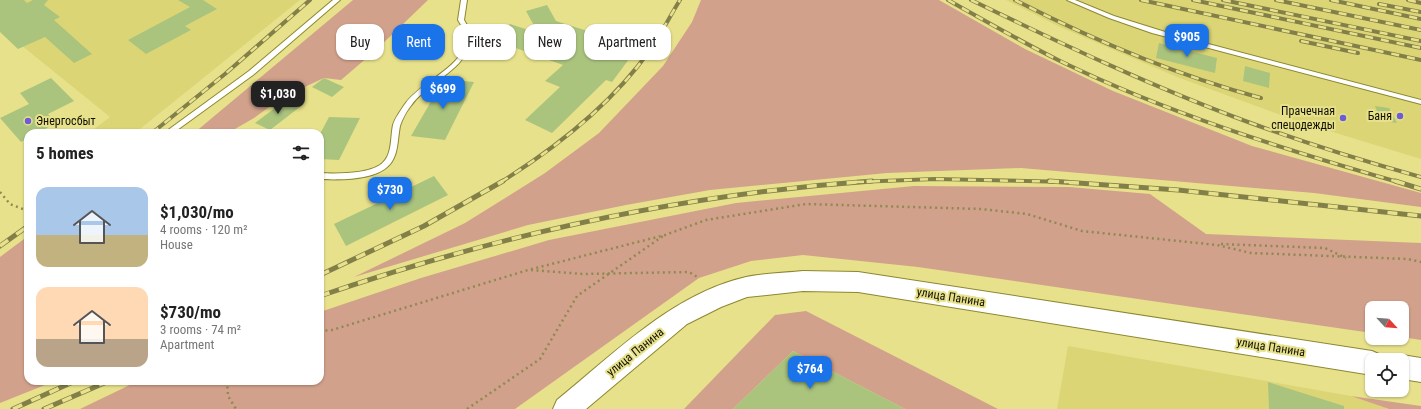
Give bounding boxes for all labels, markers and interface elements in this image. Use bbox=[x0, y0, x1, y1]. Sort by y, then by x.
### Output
chip: Buy bbox=[336, 24, 384, 60]
chip: Rent bbox=[392, 24, 445, 60]
chip: Filters bbox=[453, 24, 516, 60]
chip: New bbox=[524, 24, 576, 60]
chip: Apartment bbox=[584, 24, 671, 60]
pin: $905 bbox=[1163, 24, 1211, 58]
text: $905 bbox=[1174, 29, 1200, 44]
pin: $699 bbox=[419, 76, 467, 110]
pin: $1,030 bbox=[245, 81, 311, 115]
text: $699 bbox=[430, 81, 456, 96]
text: $1,030 bbox=[260, 86, 296, 101]
place label: Прачечная спецодежды bbox=[1271, 104, 1335, 132]
place label: Баня bbox=[1368, 109, 1392, 123]
marker: Баня bbox=[1395, 111, 1405, 121]
marker: Прачечная спецодежды bbox=[1338, 113, 1348, 123]
place label: Энергосбыт bbox=[36, 114, 96, 128]
marker: Энергосбыт bbox=[23, 116, 33, 126]
icon: filters bbox=[290, 142, 312, 164]
text: 5 homes bbox=[36, 143, 94, 163]
pin: $730 bbox=[366, 177, 414, 211]
text: $730 bbox=[377, 182, 403, 197]
text: $1,030/mo bbox=[160, 202, 234, 222]
icon: home bbox=[68, 203, 116, 251]
text: 4 rooms · 120 m² bbox=[160, 222, 247, 237]
text: House bbox=[160, 237, 193, 252]
street label: улица Панина bbox=[916, 285, 986, 309]
north arrow bbox=[1365, 301, 1409, 345]
map controls bbox=[1365, 301, 1409, 397]
text: $730/mo bbox=[160, 302, 221, 322]
icon: home bbox=[68, 303, 116, 351]
text: 3 rooms · 74 m² bbox=[160, 322, 241, 337]
street label: улица Панина bbox=[604, 325, 666, 379]
street label: улица Панина bbox=[1236, 335, 1306, 359]
text: Apartment bbox=[160, 337, 214, 352]
button: locate bbox=[1365, 353, 1409, 397]
pin: $764 bbox=[786, 356, 834, 390]
text: $764 bbox=[797, 361, 823, 376]

